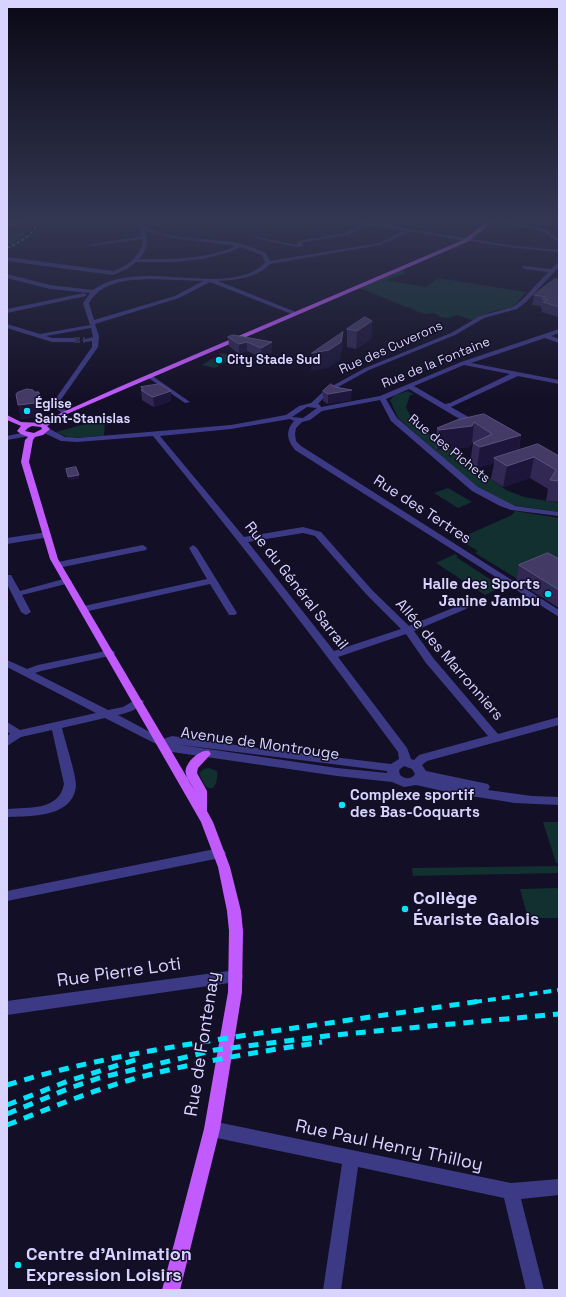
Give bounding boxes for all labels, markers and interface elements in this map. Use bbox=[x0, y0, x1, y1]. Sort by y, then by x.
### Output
street label: Rue des Cuverons bbox=[337, 318, 445, 378]
street label: Rue de la Fontaine bbox=[379, 334, 493, 392]
place label: City Stade Sud bbox=[227, 352, 321, 368]
marker: City Stade Sud bbox=[214, 355, 224, 365]
place label: Église Saint-Stanislas bbox=[35, 396, 130, 427]
marker: Église Saint-Stanislas bbox=[22, 406, 32, 416]
street label: Rue des Pichets bbox=[405, 411, 493, 487]
street label: Rue des Tertres bbox=[370, 472, 474, 548]
street label: Rue du Général Sarrail bbox=[240, 518, 352, 654]
place label: Halle des Sports Janine Jambu bbox=[423, 576, 540, 611]
marker: Halle des Sports Janine Jambu bbox=[543, 589, 553, 599]
street label: Allée des Marronniers bbox=[391, 596, 507, 724]
street label: Avenue de Montrouge bbox=[180, 724, 340, 764]
place label: Complexe sportif des Bas-Coquarts bbox=[350, 787, 480, 822]
marker: Complexe sportif des Bas-Coquarts bbox=[337, 800, 347, 810]
place label: Collège Évariste Galois bbox=[413, 888, 539, 930]
marker: Collège Évariste Galois bbox=[400, 904, 410, 914]
street label: Rue Pierre Loti bbox=[55, 954, 183, 992]
street label: Rue de Fontenay bbox=[181, 970, 225, 1118]
street label: Rue Paul Henry Thilloy bbox=[293, 1116, 485, 1176]
place label: Centre d'Animation Expression Loisirs bbox=[26, 1244, 192, 1286]
marker: Centre d'Animation Expression Loisirs bbox=[13, 1260, 23, 1270]

